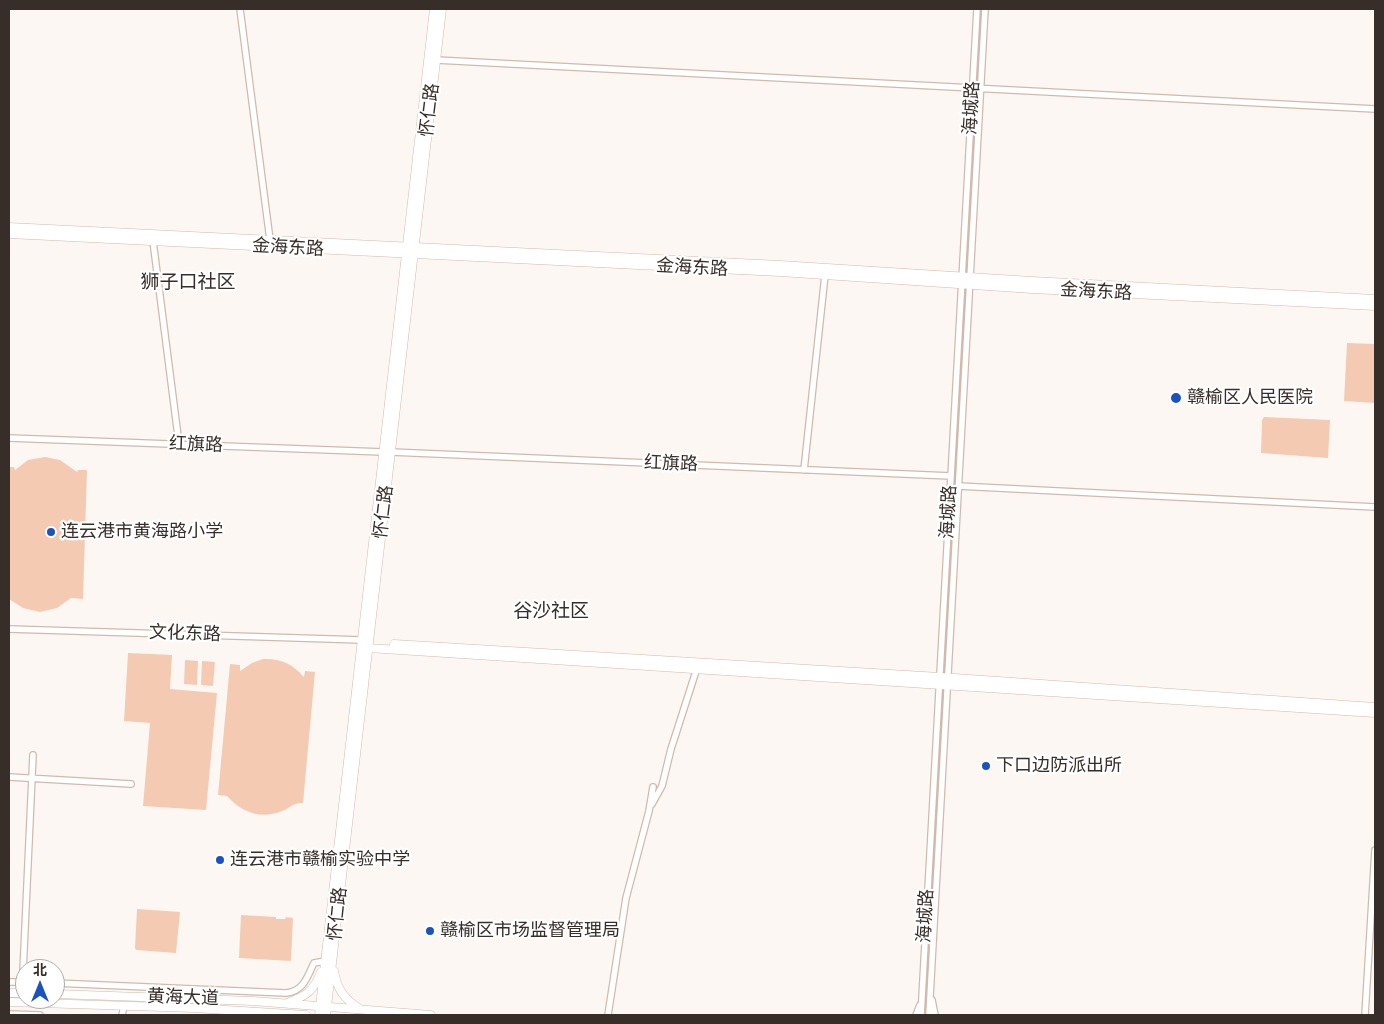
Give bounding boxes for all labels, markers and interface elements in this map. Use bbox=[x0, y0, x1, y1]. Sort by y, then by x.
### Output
street label: 海城路 bbox=[960, 80, 984, 136]
street label: 怀仁路 bbox=[416, 82, 444, 138]
street label: 金海东路 bbox=[251, 235, 325, 261]
street label: 金海东路 bbox=[655, 255, 729, 281]
district label: 狮子口社区 bbox=[141, 272, 235, 294]
street label: 金海东路 bbox=[1059, 279, 1133, 305]
place label: 赣榆区人民医院 bbox=[1187, 387, 1313, 409]
marker: 赣榆区人民医院 bbox=[1169, 391, 1183, 405]
street label: 红旗路 bbox=[169, 433, 223, 457]
street label: 红旗路 bbox=[644, 452, 698, 476]
street label: 怀仁路 bbox=[370, 484, 398, 540]
street label: 海城路 bbox=[937, 484, 961, 540]
place label: 连云港市黄海路小学 bbox=[61, 521, 223, 543]
marker: 连云港市黄海路小学 bbox=[45, 526, 57, 538]
district label: 谷沙社区 bbox=[513, 601, 589, 623]
street label: 文化东路 bbox=[149, 622, 221, 646]
place label: 下口边防派出所 bbox=[996, 755, 1122, 777]
marker: 下口边防派出所 bbox=[980, 760, 992, 772]
place label: 连云港市赣榆实验中学 bbox=[230, 849, 410, 871]
marker: 连云港市赣榆实验中学 bbox=[214, 854, 226, 866]
street label: 怀仁路 bbox=[324, 886, 352, 942]
street label: 海城路 bbox=[914, 888, 938, 944]
place label: 赣榆区市场监督管理局 bbox=[440, 920, 620, 942]
marker: 赣榆区市场监督管理局 bbox=[424, 925, 436, 937]
north arrow bbox=[15, 959, 65, 1009]
text: 北 bbox=[33, 962, 47, 978]
street label: 黄海大道 bbox=[147, 986, 219, 1010]

